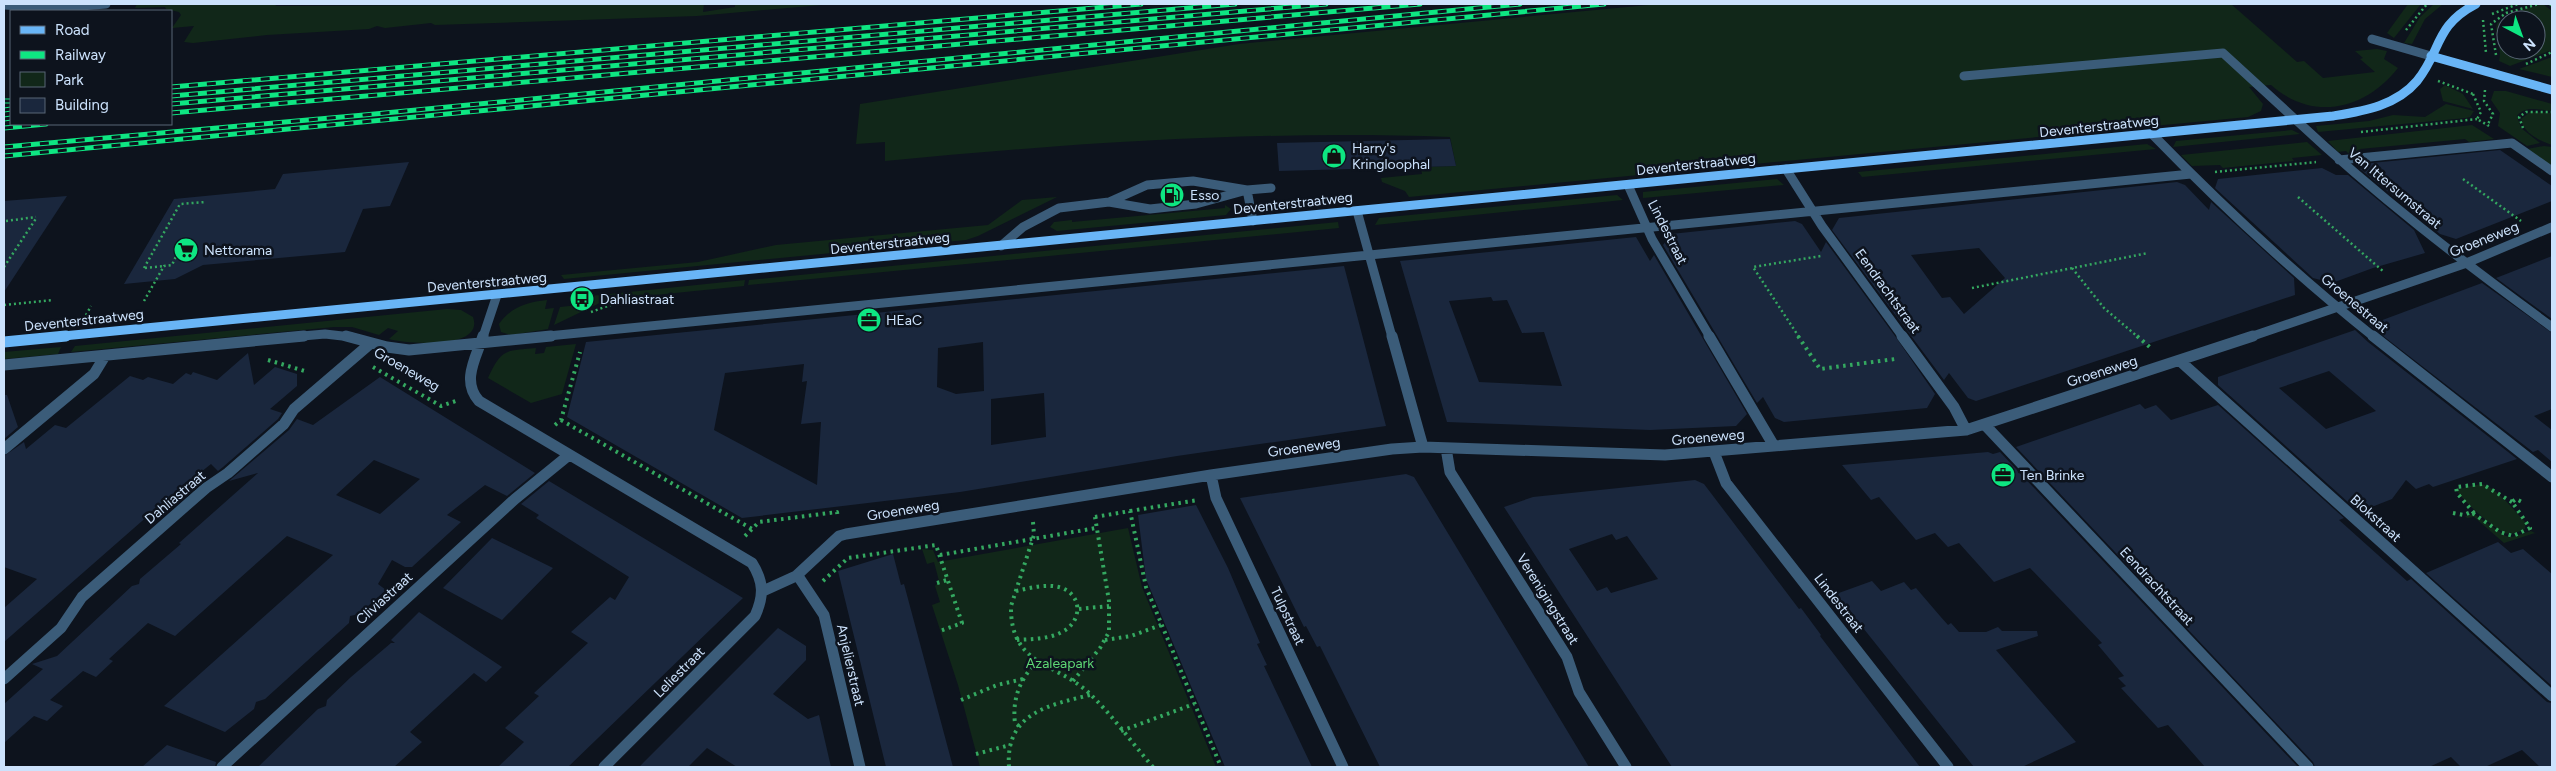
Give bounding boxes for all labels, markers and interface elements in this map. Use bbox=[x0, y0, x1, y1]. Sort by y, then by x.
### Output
legend bbox=[10, 10, 172, 125]
north arrow bbox=[2496, 10, 2546, 60]
text: Road bbox=[55, 21, 90, 39]
text: N bbox=[2520, 34, 2539, 54]
text: Railway bbox=[55, 46, 106, 64]
text: Park bbox=[55, 71, 84, 89]
text: Building bbox=[55, 96, 109, 114]
street label: Deventerstraatweg bbox=[2038, 112, 2160, 141]
place label: Harry's Kringloophal bbox=[1352, 140, 1430, 173]
shop icon: Harry's Kringloophal bbox=[1321, 143, 1347, 169]
street label: Van Ittersumstraat bbox=[2345, 144, 2445, 232]
street label: Deventerstraatweg bbox=[1635, 150, 1757, 179]
fuel station icon: Esso bbox=[1159, 182, 1185, 208]
place label: Esso bbox=[1190, 187, 1219, 204]
street label: Deventerstraatweg bbox=[1232, 189, 1354, 218]
street label: Lindestraat bbox=[1644, 197, 1691, 267]
street label: Groeneweg bbox=[2447, 218, 2521, 261]
street label: Deventerstraatweg bbox=[829, 229, 951, 258]
supermarket icon: Nettorama bbox=[173, 237, 199, 263]
place label: Nettorama bbox=[204, 242, 272, 259]
street label: Eendrachtstraat bbox=[1851, 246, 1924, 337]
street label: Deventerstraatweg bbox=[426, 269, 548, 296]
street label: Groenestraat bbox=[2318, 270, 2392, 336]
bus stop icon: Dahliastraat bbox=[569, 286, 595, 312]
place label: Dahliastraat bbox=[600, 291, 674, 308]
street label: Deventerstraatweg bbox=[23, 306, 145, 335]
office icon: HEaC bbox=[856, 307, 882, 333]
place label: HEaC bbox=[886, 312, 922, 329]
street label: Groeneweg bbox=[371, 344, 443, 395]
street label: Groeneweg bbox=[2065, 352, 2140, 391]
street label: Groeneweg bbox=[1671, 426, 1745, 449]
street label: Groeneweg bbox=[1267, 434, 1341, 461]
office icon: Ten Brinke bbox=[1990, 462, 2016, 488]
street label: Dahliastraat bbox=[141, 467, 209, 528]
place label: Ten Brinke bbox=[2020, 467, 2085, 484]
street label: Blokstraat bbox=[2347, 491, 2405, 546]
street label: Groeneweg bbox=[866, 496, 941, 525]
street label: Eendrachtstraat bbox=[2116, 544, 2197, 629]
street label: Verenigingstraat bbox=[1513, 551, 1582, 648]
street label: Cliviastraat bbox=[353, 569, 416, 628]
street label: Lindestraat bbox=[1810, 570, 1867, 636]
street label: Tulpstraat bbox=[1267, 584, 1308, 648]
street label: Anjelierstraat bbox=[833, 623, 868, 708]
street label: Leliestraat bbox=[650, 643, 708, 701]
park label: Azaleapark bbox=[1026, 655, 1094, 672]

